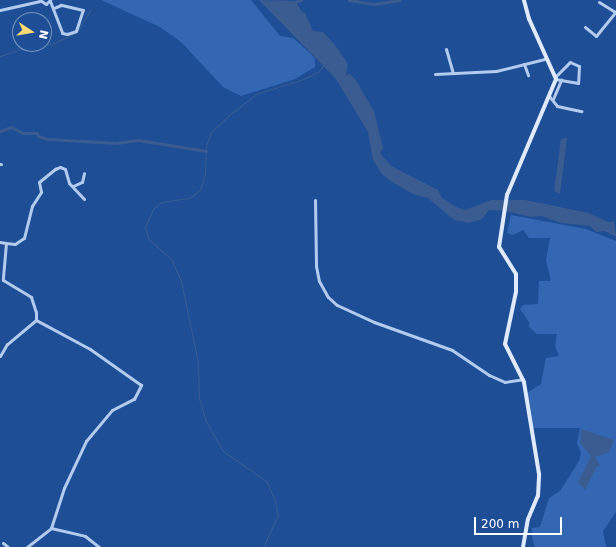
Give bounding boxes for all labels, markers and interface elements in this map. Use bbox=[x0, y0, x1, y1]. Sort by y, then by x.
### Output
north arrow bbox=[12, 12, 52, 52]
text: N bbox=[36, 29, 51, 40]
scale bar bbox=[476, 509, 564, 535]
text: 200 m bbox=[481, 517, 519, 531]

